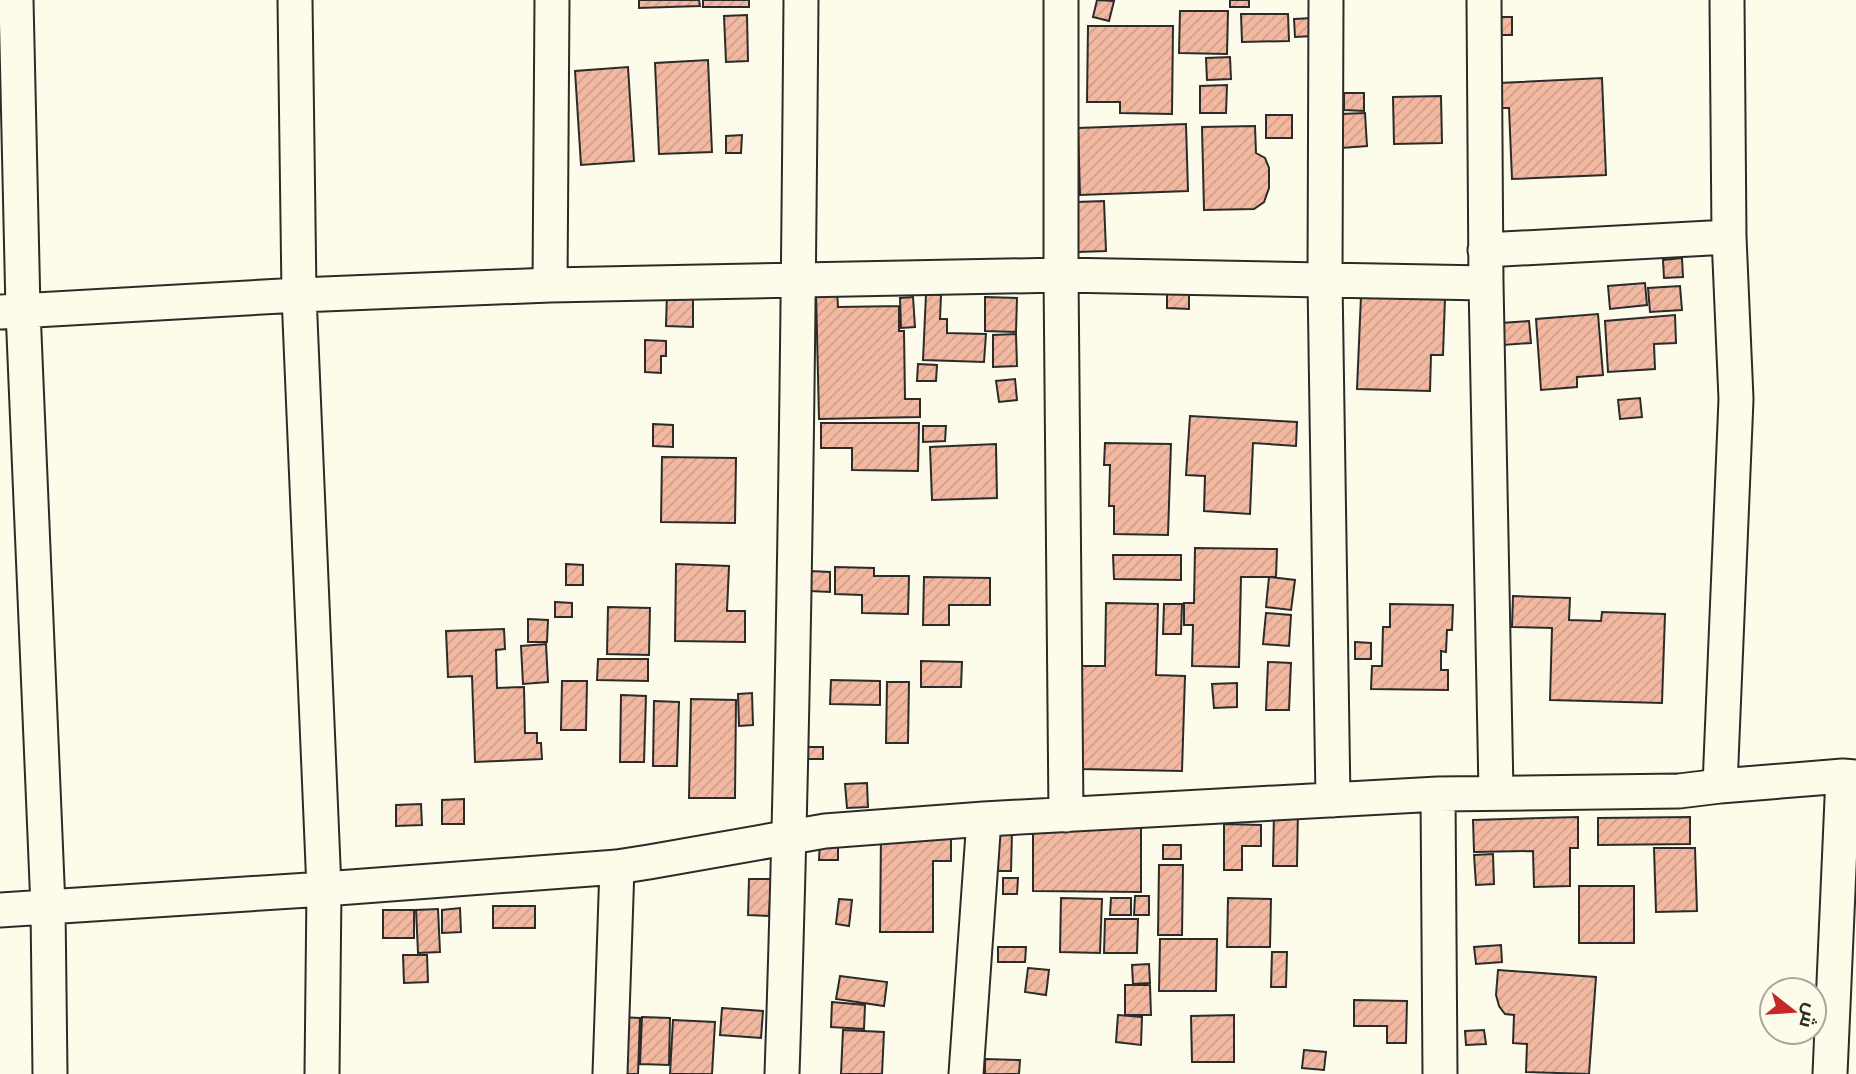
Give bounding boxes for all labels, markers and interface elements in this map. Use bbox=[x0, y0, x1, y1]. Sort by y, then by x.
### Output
north arrow bbox=[1758, 976, 1828, 1046]
text: ش bbox=[1794, 1001, 1823, 1031]

